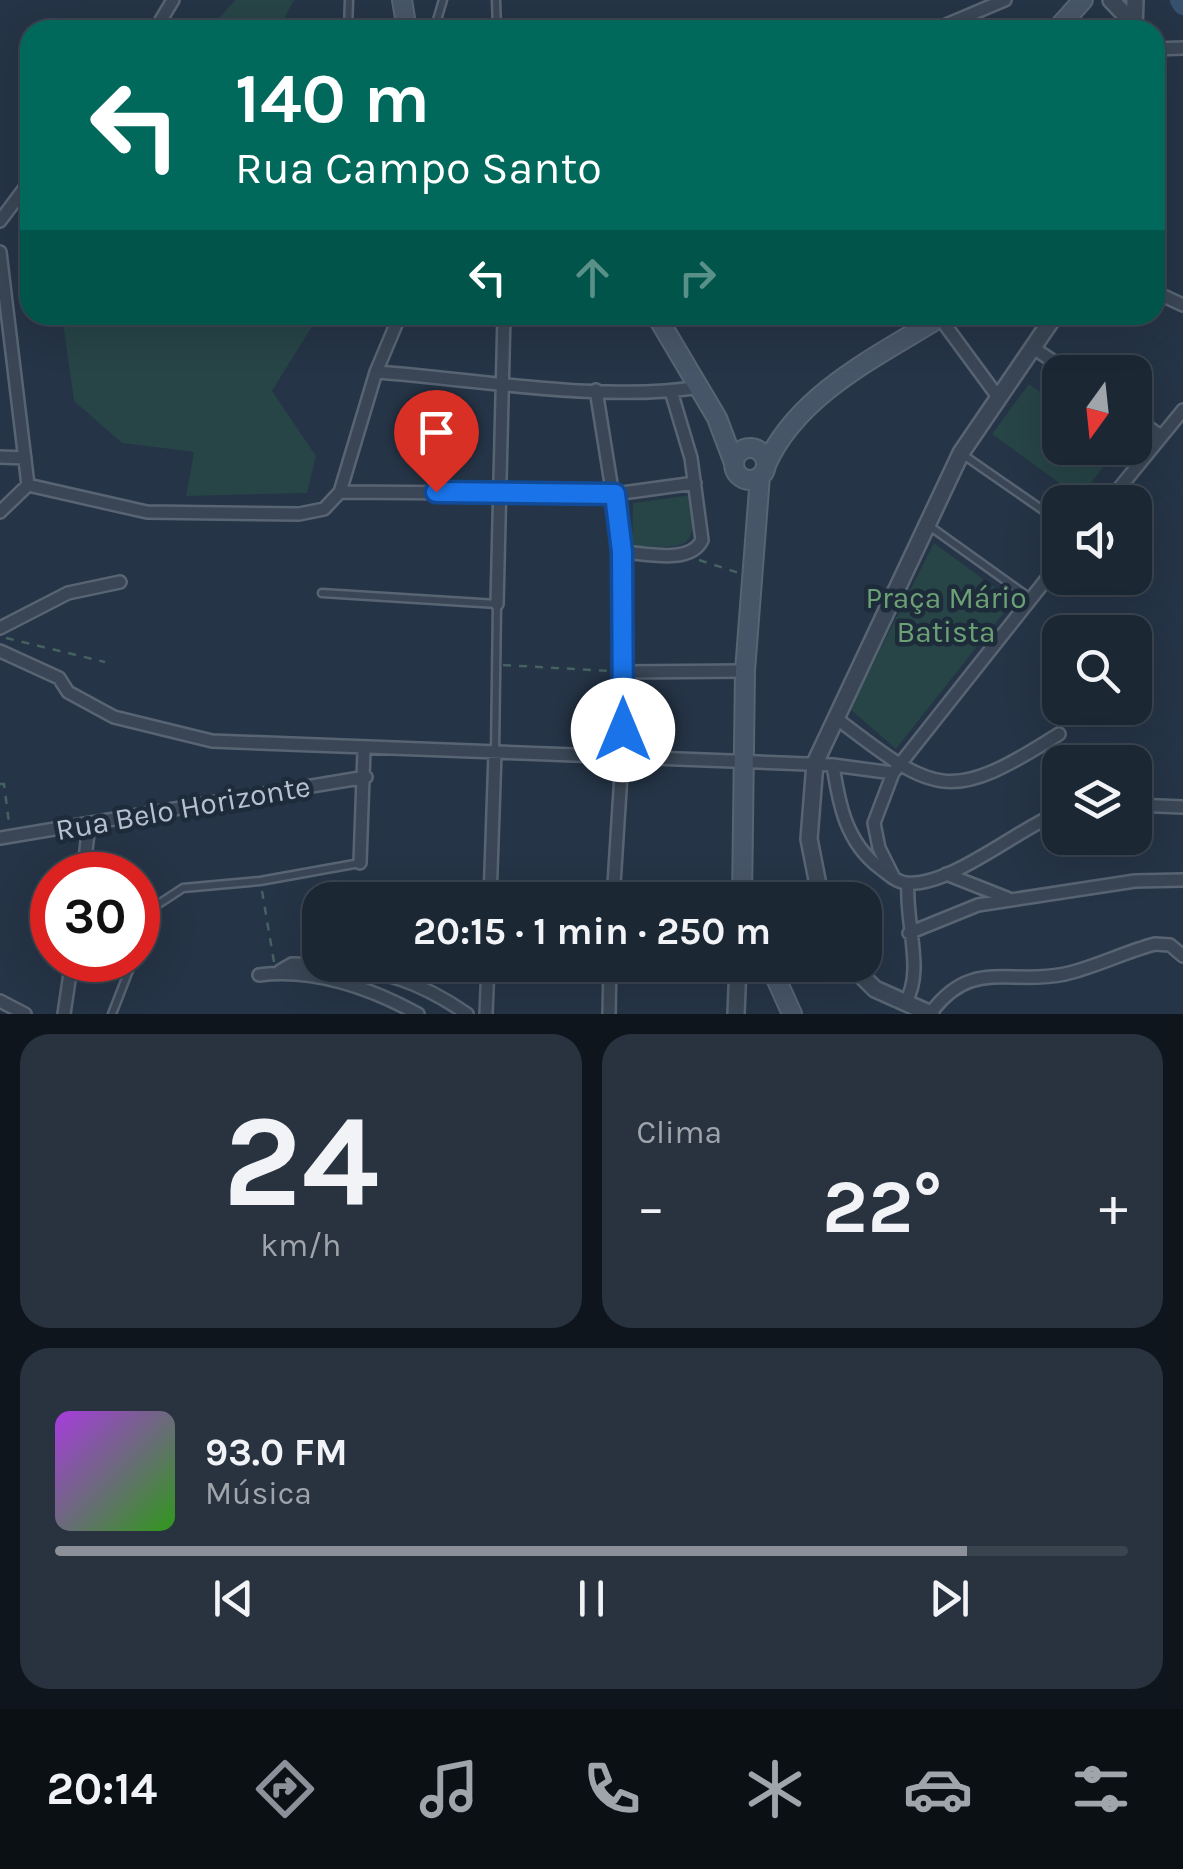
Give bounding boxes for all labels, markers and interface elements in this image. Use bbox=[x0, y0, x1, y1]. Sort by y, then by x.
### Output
text: 140 m bbox=[235, 58, 430, 140]
icon: left bbox=[70, 60, 200, 190]
text: Rua Campo Santo bbox=[235, 142, 602, 194]
icon: left bbox=[460, 250, 515, 305]
icon: ahead bbox=[565, 250, 620, 305]
icon: right bbox=[670, 250, 725, 305]
north arrow bbox=[1042, 355, 1152, 465]
map controls bbox=[1042, 355, 1152, 855]
pin bbox=[394, 390, 479, 493]
icon: arrive bbox=[409, 405, 464, 460]
button: sound bbox=[1042, 485, 1152, 595]
park label: Praça Mário Batista bbox=[865, 580, 1027, 650]
button: search bbox=[1042, 615, 1152, 725]
position arrow bbox=[571, 678, 675, 782]
button: layers bbox=[1042, 745, 1152, 855]
street label: Rua Belo Horizonte bbox=[53, 768, 313, 848]
speed limit sign: 30 bbox=[30, 852, 160, 982]
text: 20:15 · 1 min · 250 m bbox=[413, 909, 771, 954]
text: 24 bbox=[223, 1086, 379, 1238]
text: Clima bbox=[637, 1114, 722, 1151]
text: 22° bbox=[822, 1163, 942, 1251]
text: − bbox=[637, 1175, 665, 1239]
text: + bbox=[1099, 1175, 1128, 1239]
text: km/h bbox=[260, 1227, 341, 1264]
text: 93.0 FM bbox=[205, 1430, 348, 1475]
text: Música bbox=[205, 1475, 312, 1512]
icon: previous bbox=[206, 1571, 261, 1626]
icon: pause bbox=[564, 1571, 619, 1626]
icon: next bbox=[922, 1571, 977, 1626]
icon: directions bbox=[250, 1754, 320, 1824]
icon: music bbox=[414, 1754, 484, 1824]
icon: phone bbox=[577, 1754, 647, 1824]
icon: climate bbox=[740, 1754, 810, 1824]
icon: car bbox=[903, 1754, 973, 1824]
icon: filters bbox=[1066, 1754, 1136, 1824]
text: 20:14 bbox=[47, 1763, 157, 1815]

